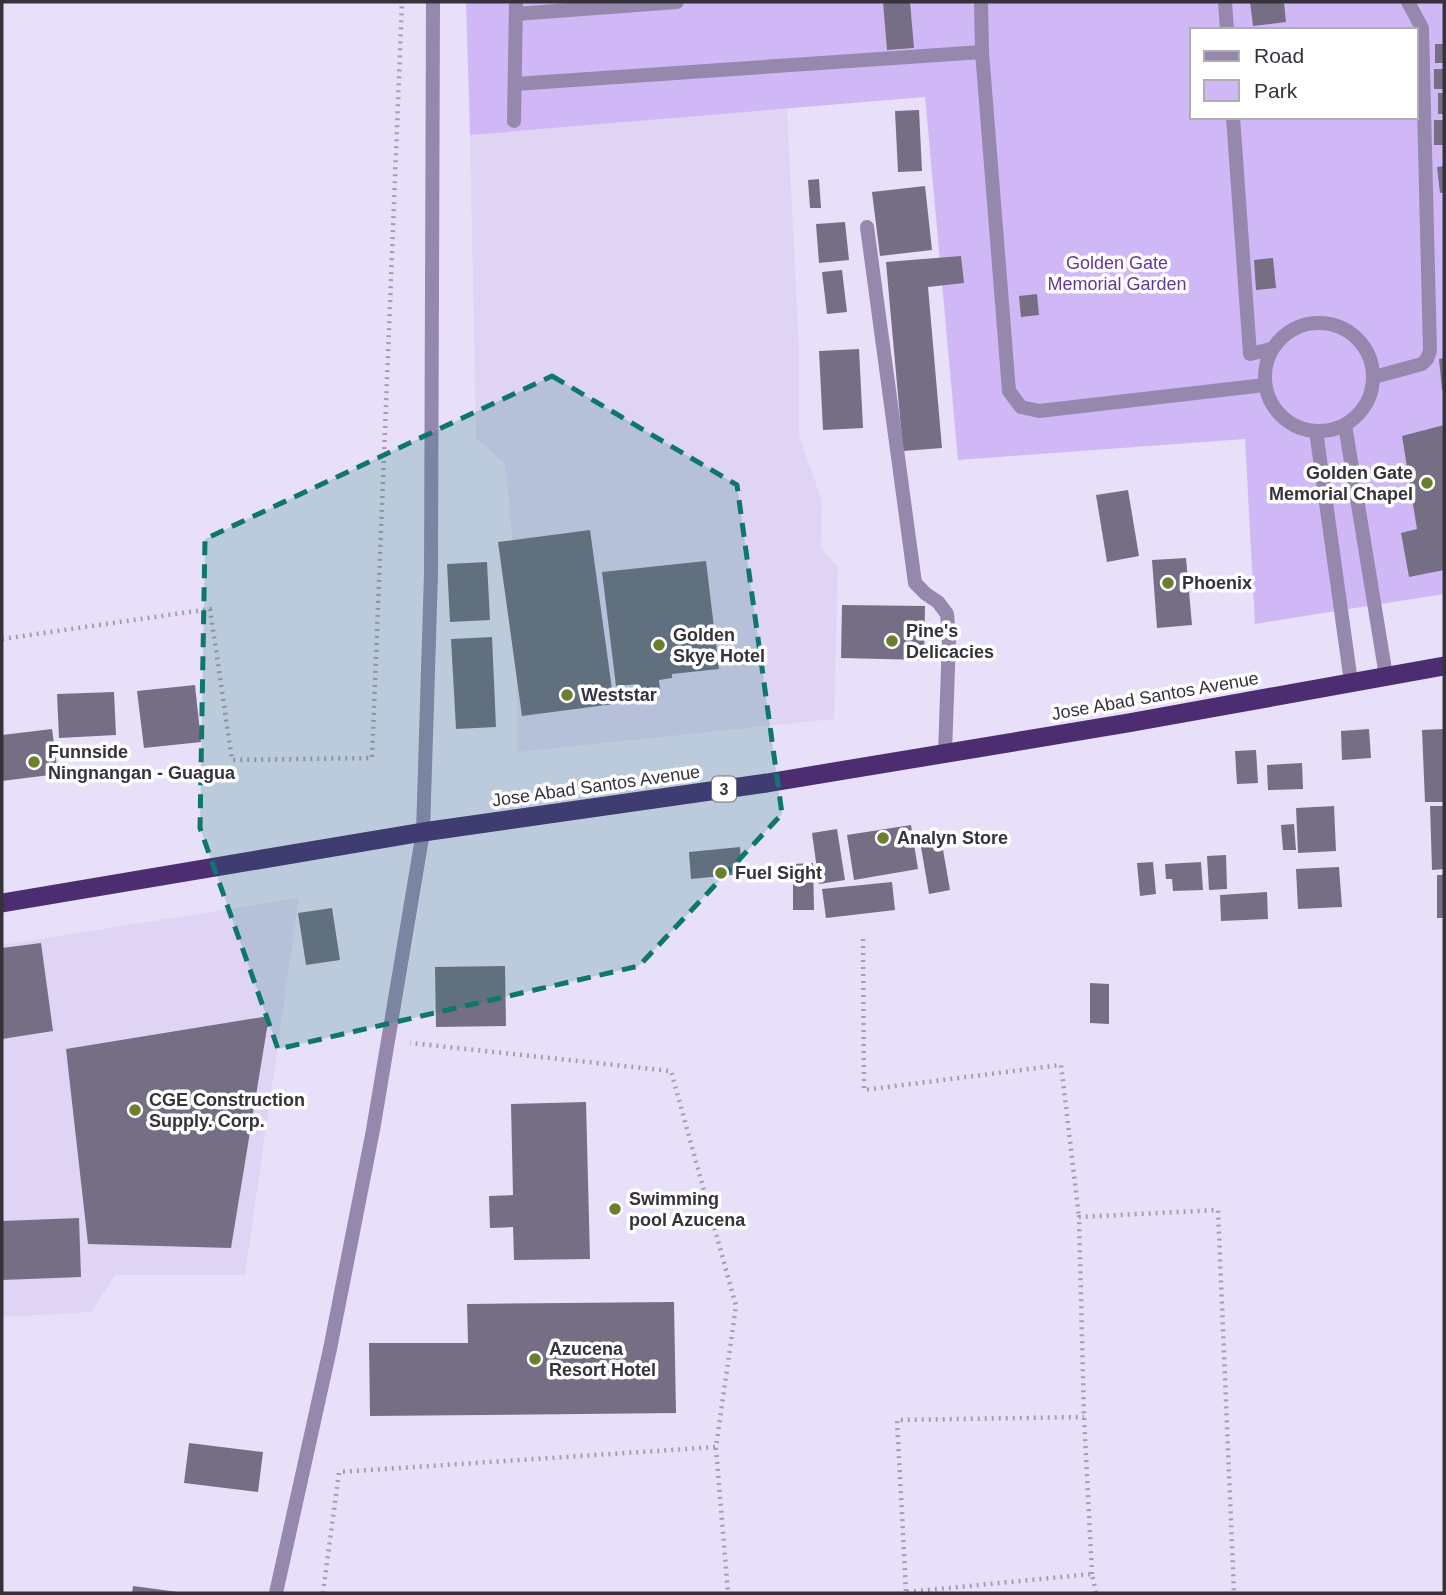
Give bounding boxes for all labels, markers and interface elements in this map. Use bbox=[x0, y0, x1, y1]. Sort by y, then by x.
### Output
legend bbox=[1190, 28, 1418, 119]
text: Road bbox=[1254, 44, 1304, 67]
text: Park bbox=[1254, 79, 1298, 102]
park label: Golden Gate Memorial Garden bbox=[1047, 253, 1187, 294]
place label: Golden Gate Memorial Chapel bbox=[1269, 463, 1413, 504]
marker: Golden Gate Memorial Chapel bbox=[1419, 475, 1435, 491]
place label: Phoenix bbox=[1182, 573, 1252, 593]
marker: Phoenix bbox=[1160, 575, 1176, 591]
place label: Pine's Delicacies bbox=[906, 621, 994, 662]
place label: Golden Skye Hotel bbox=[673, 625, 765, 666]
marker: Pine's Delicacies bbox=[884, 633, 900, 649]
marker: Golden Skye Hotel bbox=[651, 637, 667, 653]
street label: Jose Abad Santos Avenue bbox=[1050, 668, 1260, 724]
place label: Weststar bbox=[581, 685, 657, 705]
marker: Weststar bbox=[559, 687, 575, 703]
place label: Funnside Ningnangan - Guagua bbox=[48, 742, 236, 783]
marker: Funnside Ningnangan - Guagua bbox=[26, 754, 42, 770]
street label: Jose Abad Santos Avenue bbox=[491, 761, 701, 811]
road number: 3 bbox=[712, 776, 736, 802]
place label: Analyn Store bbox=[897, 828, 1008, 848]
marker: Analyn Store bbox=[875, 830, 891, 846]
place label: Fuel Sight bbox=[735, 863, 822, 883]
marker: Fuel Sight bbox=[713, 865, 729, 881]
place label: CGE Construction Supply. Corp. bbox=[149, 1090, 305, 1131]
marker: CGE Construction Supply. Corp. bbox=[127, 1102, 143, 1118]
place label: Swimming pool Azucena bbox=[629, 1189, 746, 1230]
marker: Swimming pool Azucena bbox=[607, 1201, 623, 1217]
place label: Azucena Resort Hotel bbox=[549, 1339, 656, 1380]
marker: Azucena Resort Hotel bbox=[527, 1351, 543, 1367]

